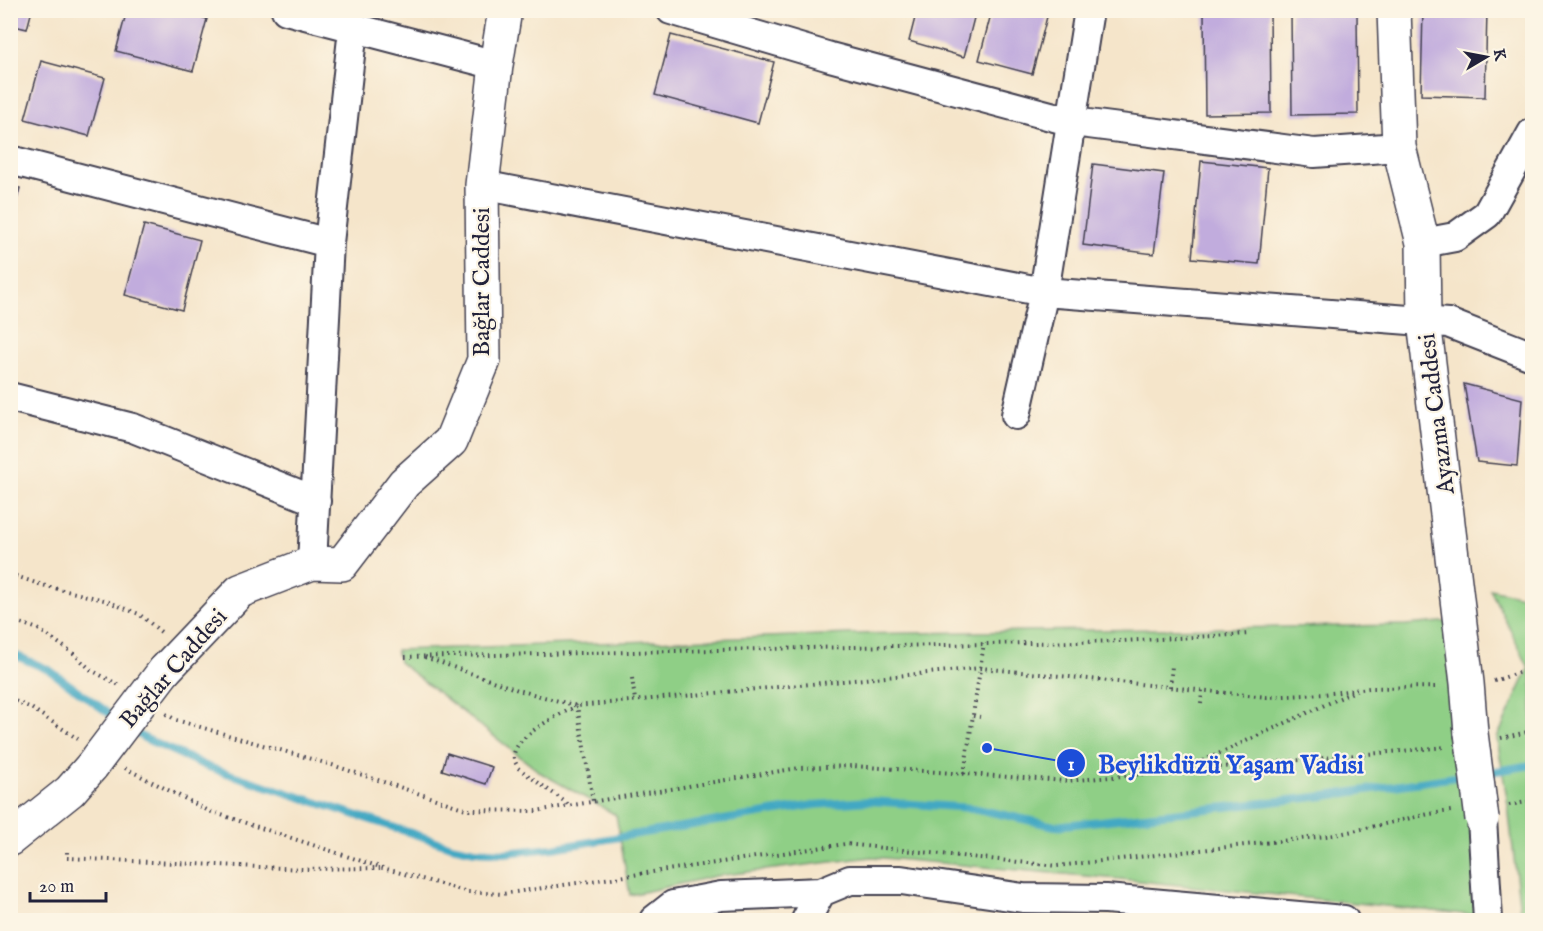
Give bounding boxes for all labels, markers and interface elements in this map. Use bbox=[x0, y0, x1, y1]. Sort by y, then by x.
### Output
north arrow bbox=[1456, 27, 1516, 87]
text: K bbox=[1488, 47, 1510, 64]
street label: Bağlar Caddesi bbox=[467, 207, 498, 357]
street label: Ayazma Caddesi bbox=[1412, 332, 1463, 497]
street label: Bağlar Caddesi bbox=[113, 602, 235, 735]
callout: Beylikdüzü Yaşam Vadisi bbox=[1056, 741, 1376, 785]
text: Beylikdüzü Yaşam Vadisi bbox=[1098, 749, 1364, 782]
text: 1 bbox=[1068, 754, 1075, 777]
scale bar bbox=[30, 865, 106, 903]
text: 20 m bbox=[39, 876, 74, 899]

